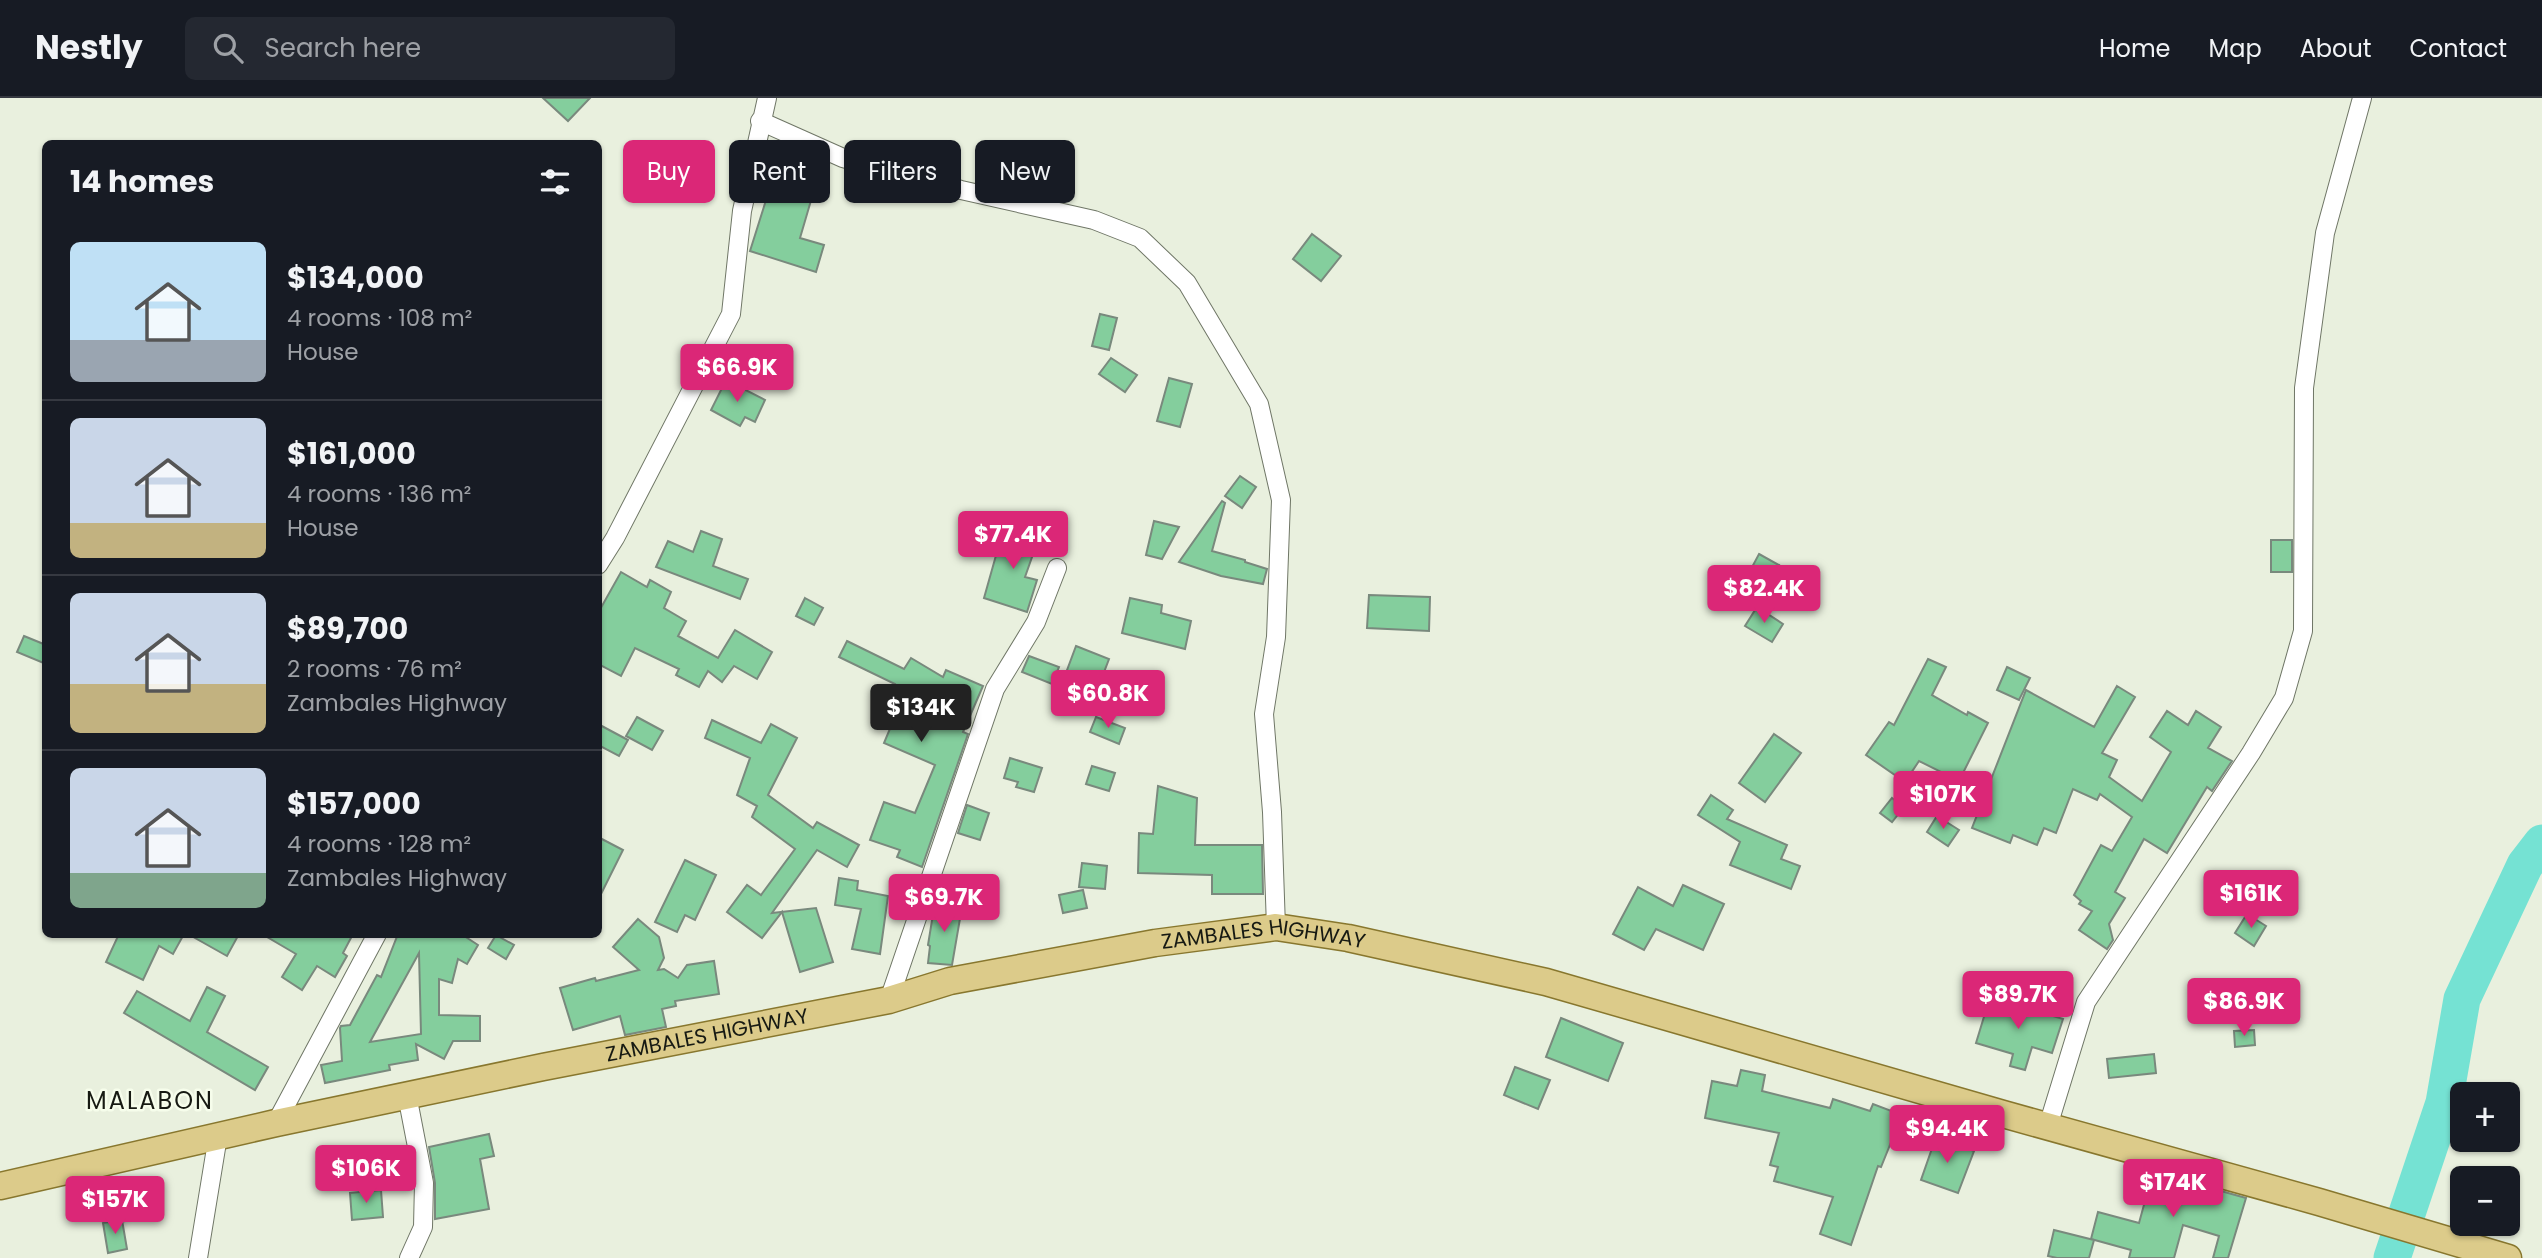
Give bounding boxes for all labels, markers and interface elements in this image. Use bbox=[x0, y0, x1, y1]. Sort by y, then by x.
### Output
search box bbox=[185, 17, 675, 80]
text: Nestly bbox=[35, 24, 143, 71]
icon: search bbox=[209, 29, 247, 67]
text: Search here bbox=[265, 30, 421, 66]
text: Home bbox=[2099, 32, 2171, 65]
text: Map bbox=[2209, 32, 2262, 65]
text: About bbox=[2300, 32, 2371, 65]
text: Contact bbox=[2409, 32, 2507, 65]
chip: Buy bbox=[623, 140, 715, 203]
chip: Rent bbox=[729, 140, 830, 203]
chip: Filters bbox=[844, 140, 961, 203]
chip: New bbox=[975, 140, 1075, 203]
text: 14 homes bbox=[70, 160, 214, 203]
icon: filters bbox=[536, 163, 574, 201]
text: $134,000 bbox=[287, 256, 424, 299]
icon: home bbox=[126, 270, 210, 354]
text: 4 rooms · 108 m² bbox=[287, 302, 472, 334]
text: House bbox=[287, 336, 359, 368]
pin: $66.9K bbox=[680, 344, 794, 404]
text: $66.9K bbox=[696, 351, 778, 383]
text: $161,000 bbox=[287, 432, 416, 475]
icon: home bbox=[126, 446, 210, 530]
text: 4 rooms · 136 m² bbox=[287, 478, 471, 510]
text: House bbox=[287, 512, 359, 544]
pin: $77.4K bbox=[956, 512, 1070, 571]
text: $77.4K bbox=[974, 518, 1052, 550]
pin: $82.4K bbox=[1707, 566, 1821, 625]
text: $82.4K bbox=[1723, 572, 1805, 604]
text: $89,700 bbox=[287, 607, 408, 650]
icon: home bbox=[126, 621, 210, 705]
text: 2 rooms · 76 m² bbox=[287, 653, 462, 685]
pin: $60.8K bbox=[1051, 670, 1165, 730]
text: $60.8K bbox=[1067, 677, 1149, 709]
pin: $134K bbox=[872, 684, 970, 744]
text: Zambales Highway bbox=[287, 687, 507, 719]
text: $134K bbox=[886, 691, 956, 723]
pin: $107K bbox=[1894, 772, 1992, 831]
text: $107K bbox=[1909, 778, 1977, 810]
text: $157,000 bbox=[287, 782, 421, 825]
icon: home bbox=[126, 796, 210, 880]
text: 4 rooms · 128 m² bbox=[287, 828, 471, 860]
text: Zambales Highway bbox=[287, 862, 507, 894]
pin: $161K bbox=[2202, 870, 2300, 930]
pin: $69.7K bbox=[887, 874, 1001, 934]
text: $161K bbox=[2219, 877, 2283, 909]
text: $69.7K bbox=[905, 881, 983, 913]
street label: ZAMBALES HIGHWAY bbox=[1159, 911, 1368, 956]
pin: $89.7K bbox=[1961, 972, 2075, 1031]
text: $89.7K bbox=[1978, 978, 2058, 1010]
pin: $86.9K bbox=[2187, 978, 2301, 1038]
text: $86.9K bbox=[2203, 985, 2285, 1017]
street label: ZAMBALES HIGHWAY bbox=[603, 1001, 811, 1069]
map controls bbox=[2450, 1082, 2520, 1236]
button: + bbox=[2450, 1082, 2520, 1152]
district label: MALABON bbox=[86, 1084, 214, 1117]
pin: $94.4K bbox=[1890, 1105, 2004, 1165]
text: $94.4K bbox=[1906, 1112, 1988, 1144]
pin: $106K bbox=[317, 1146, 415, 1205]
text: $106K bbox=[331, 1152, 401, 1184]
pin: $174K bbox=[2124, 1160, 2222, 1219]
text: $174K bbox=[2139, 1166, 2207, 1198]
button: − bbox=[2450, 1166, 2520, 1236]
pin: $157K bbox=[66, 1176, 164, 1236]
text: $157K bbox=[81, 1183, 149, 1215]

